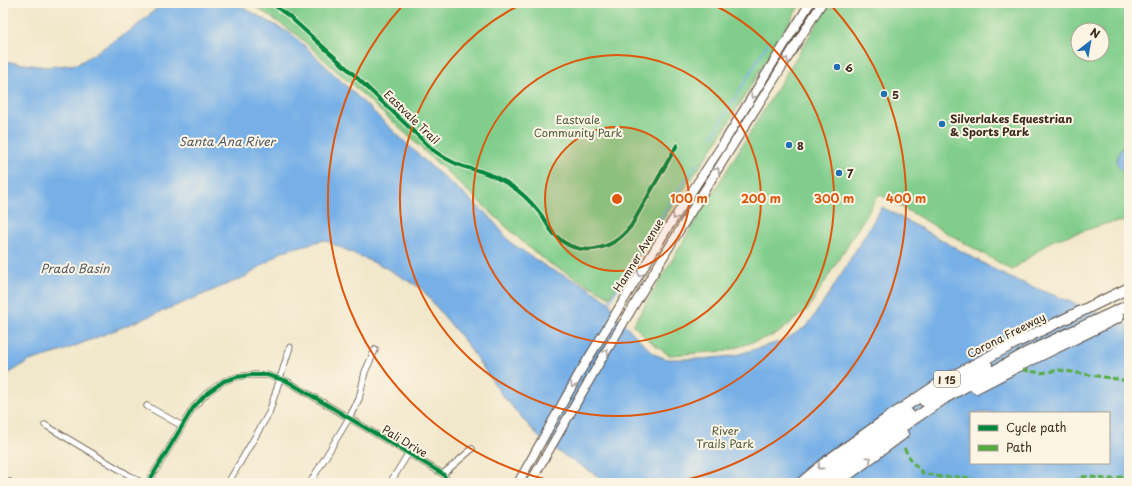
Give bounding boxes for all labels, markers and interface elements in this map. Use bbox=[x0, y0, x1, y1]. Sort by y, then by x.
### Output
north arrow bbox=[1070, 22, 1110, 62]
text: N bbox=[1087, 23, 1104, 43]
one-way arrow bbox=[781, 57, 789, 64]
place label: 6 bbox=[845, 59, 853, 76]
marker: 6 bbox=[832, 62, 842, 72]
street label: Eastvale Trail bbox=[380, 86, 444, 148]
place label: 5 bbox=[892, 86, 899, 103]
marker: 5 bbox=[879, 89, 889, 99]
one-way arrow bbox=[750, 92, 758, 99]
place label: Silverlakes Equestrian & Sports Park bbox=[950, 110, 1073, 140]
park label: Eastvale Community Park bbox=[534, 111, 623, 141]
marker: Silverlakes Equestrian & Sports Park bbox=[937, 119, 947, 129]
water label: Santa Ana River bbox=[179, 132, 277, 150]
place label: 8 bbox=[797, 137, 804, 154]
marker: 8 bbox=[784, 140, 794, 150]
place label: 7 bbox=[847, 165, 854, 182]
one-way arrow bbox=[712, 167, 720, 174]
marker: 7 bbox=[834, 168, 844, 178]
text: 100 m bbox=[670, 189, 708, 207]
text: 200 m bbox=[741, 189, 781, 207]
text: 300 m bbox=[814, 189, 854, 207]
text: 400 m bbox=[886, 189, 926, 207]
centre of rings bbox=[610, 192, 624, 206]
one-way arrow bbox=[672, 213, 680, 220]
street label: Hamner Avenue bbox=[609, 215, 667, 295]
water label: Prado Basin bbox=[41, 259, 110, 277]
one-way arrow bbox=[637, 270, 644, 277]
street label: Corona Freeway bbox=[964, 308, 1048, 362]
one-way arrow bbox=[601, 349, 608, 356]
road number: I 15 bbox=[934, 371, 960, 387]
one-way arrow bbox=[570, 381, 577, 388]
legend bbox=[970, 412, 1110, 464]
text: Cycle path bbox=[1006, 418, 1067, 436]
street label: Pali Drive bbox=[379, 421, 431, 461]
park label: River Trails Park bbox=[696, 422, 754, 452]
text: Path bbox=[1006, 438, 1032, 456]
one-way arrow bbox=[864, 457, 871, 464]
one-way arrow bbox=[818, 462, 825, 469]

